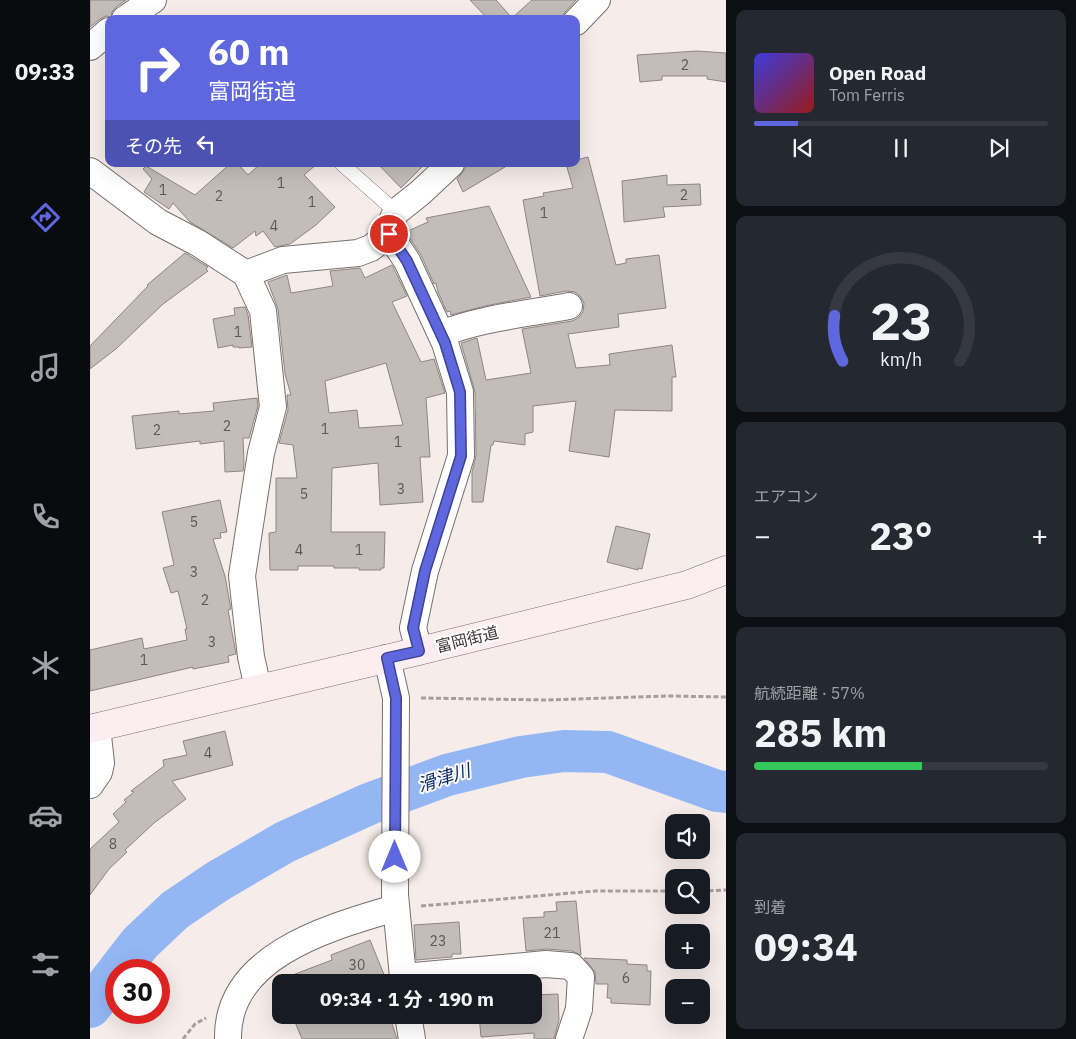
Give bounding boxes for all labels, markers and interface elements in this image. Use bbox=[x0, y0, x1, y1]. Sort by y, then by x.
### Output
text: 60 m bbox=[208, 29, 290, 75]
icon: right bbox=[125, 35, 190, 100]
house number: 2 bbox=[681, 56, 689, 74]
text: 09:33 bbox=[15, 57, 75, 86]
text: Open Road bbox=[829, 61, 926, 85]
text: 富岡街道 bbox=[208, 76, 296, 105]
text: Tom Ferris bbox=[829, 85, 905, 105]
icon: left bbox=[192, 130, 220, 158]
text: その先 bbox=[125, 134, 182, 158]
icon: previous bbox=[789, 134, 817, 162]
icon: pause bbox=[887, 134, 915, 162]
icon: next bbox=[985, 134, 1013, 162]
house number: 1 bbox=[277, 174, 285, 192]
house number: 1 bbox=[159, 181, 167, 199]
house number: 2 bbox=[680, 186, 688, 204]
house number: 2 bbox=[215, 187, 223, 205]
house number: 1 bbox=[308, 193, 316, 211]
icon: directions bbox=[28, 200, 63, 235]
house number: 1 bbox=[540, 204, 548, 222]
pin bbox=[368, 213, 410, 255]
house number: 4 bbox=[270, 217, 278, 235]
icon: arrive bbox=[375, 220, 403, 248]
text: 23 bbox=[870, 287, 932, 354]
house number: 1 bbox=[234, 323, 242, 341]
text: km/h bbox=[880, 348, 922, 371]
icon: music bbox=[28, 350, 63, 385]
house number: 2 bbox=[223, 417, 231, 435]
house number: 1 bbox=[321, 420, 329, 438]
house number: 2 bbox=[153, 421, 161, 439]
house number: 1 bbox=[394, 433, 402, 451]
house number: 3 bbox=[397, 480, 405, 498]
house number: 5 bbox=[300, 485, 308, 503]
text: エアコン bbox=[754, 486, 818, 506]
icon: phone bbox=[28, 499, 63, 534]
text: 23° bbox=[869, 511, 933, 560]
house number: 5 bbox=[190, 513, 198, 531]
text: − bbox=[754, 517, 771, 554]
text: + bbox=[1031, 517, 1048, 554]
house number: 4 bbox=[295, 541, 303, 559]
house number: 1 bbox=[355, 541, 363, 559]
house number: 3 bbox=[190, 563, 198, 581]
house number: 2 bbox=[201, 591, 209, 609]
street label: 富岡街道 bbox=[434, 622, 500, 656]
house number: 3 bbox=[208, 633, 216, 651]
icon: climate bbox=[28, 648, 63, 683]
house number: 1 bbox=[140, 651, 148, 669]
text: 航続距離 · 57% bbox=[754, 683, 865, 703]
text: 285 km bbox=[754, 708, 887, 757]
house number: 4 bbox=[204, 744, 212, 762]
water label: 滑津川 bbox=[415, 758, 475, 796]
icon: car bbox=[28, 798, 63, 833]
map controls bbox=[665, 814, 710, 1024]
button: sound bbox=[665, 814, 710, 859]
position arrow bbox=[368, 830, 420, 882]
house number: 8 bbox=[109, 835, 117, 853]
button: search bbox=[665, 869, 710, 914]
text: 到着 bbox=[754, 897, 786, 917]
text: 09:34 bbox=[754, 922, 858, 971]
house number: 21 bbox=[544, 924, 560, 942]
button: + bbox=[665, 924, 710, 969]
house number: 23 bbox=[430, 932, 446, 950]
icon: filters bbox=[28, 947, 63, 982]
house number: 30 bbox=[349, 956, 365, 974]
speed limit sign: 30 bbox=[105, 959, 170, 1024]
house number: 6 bbox=[622, 969, 630, 987]
button: − bbox=[665, 979, 710, 1024]
text: 09:34 · 1 分 · 190 m bbox=[320, 987, 494, 1011]

